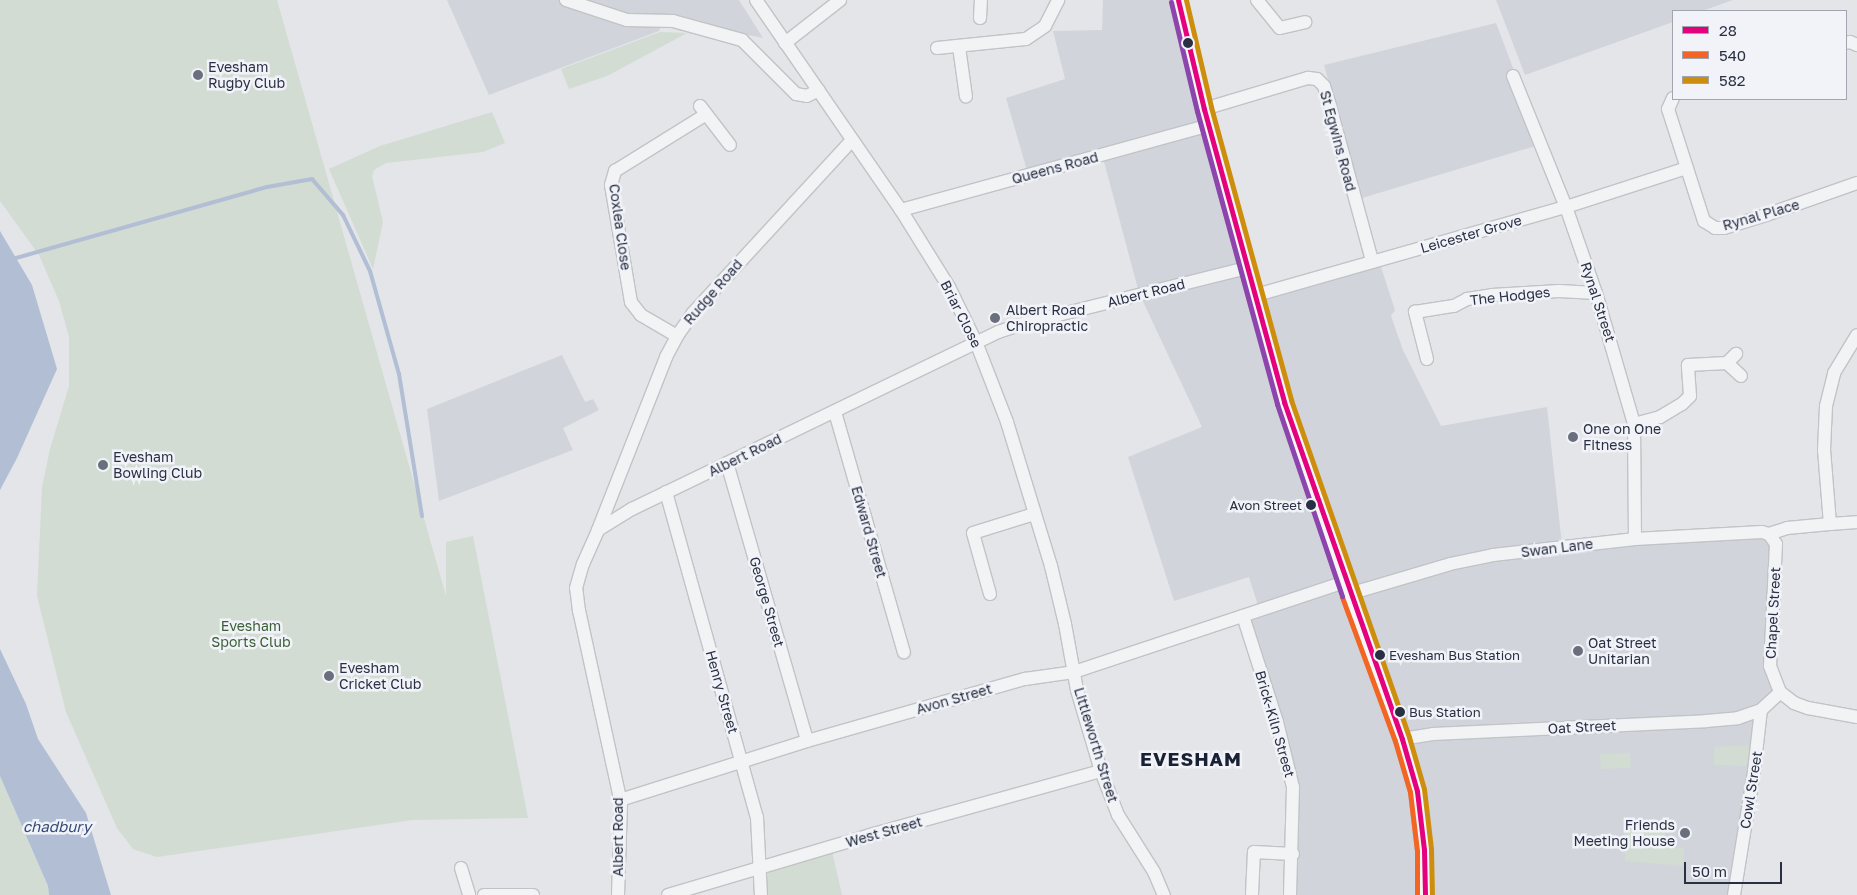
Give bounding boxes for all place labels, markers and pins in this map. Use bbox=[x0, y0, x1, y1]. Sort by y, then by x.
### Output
unlabelled marker bbox=[1183, 38, 1193, 48]
place label: Evesham Rugby Club bbox=[208, 59, 285, 92]
marker: Evesham Rugby Club bbox=[192, 69, 204, 81]
place label: Albert Road Chiropractic bbox=[1006, 302, 1088, 334]
marker: Albert Road Chiropractic bbox=[988, 311, 1002, 325]
place label: One on One Fitness bbox=[1583, 421, 1661, 454]
marker: One on One Fitness bbox=[1567, 431, 1579, 443]
place label: Evesham Bowling Club bbox=[113, 449, 202, 482]
marker: Evesham Bowling Club bbox=[97, 459, 109, 471]
place label: Avon Street bbox=[1230, 497, 1302, 513]
marker: Avon Street bbox=[1306, 500, 1316, 510]
place label: Oat Street Unitarian bbox=[1588, 635, 1657, 668]
marker: Oat Street Unitarian bbox=[1572, 645, 1584, 657]
place label: Evesham Bus Station bbox=[1389, 647, 1520, 663]
marker: Evesham Bus Station bbox=[1375, 650, 1385, 660]
place label: Evesham Cricket Club bbox=[339, 660, 421, 692]
marker: Evesham Cricket Club bbox=[323, 670, 335, 682]
place label: Bus Station bbox=[1409, 704, 1481, 720]
marker: Bus Station bbox=[1395, 707, 1405, 717]
place label: Friends Meeting House bbox=[1574, 817, 1675, 850]
marker: Friends Meeting House bbox=[1679, 827, 1691, 839]

